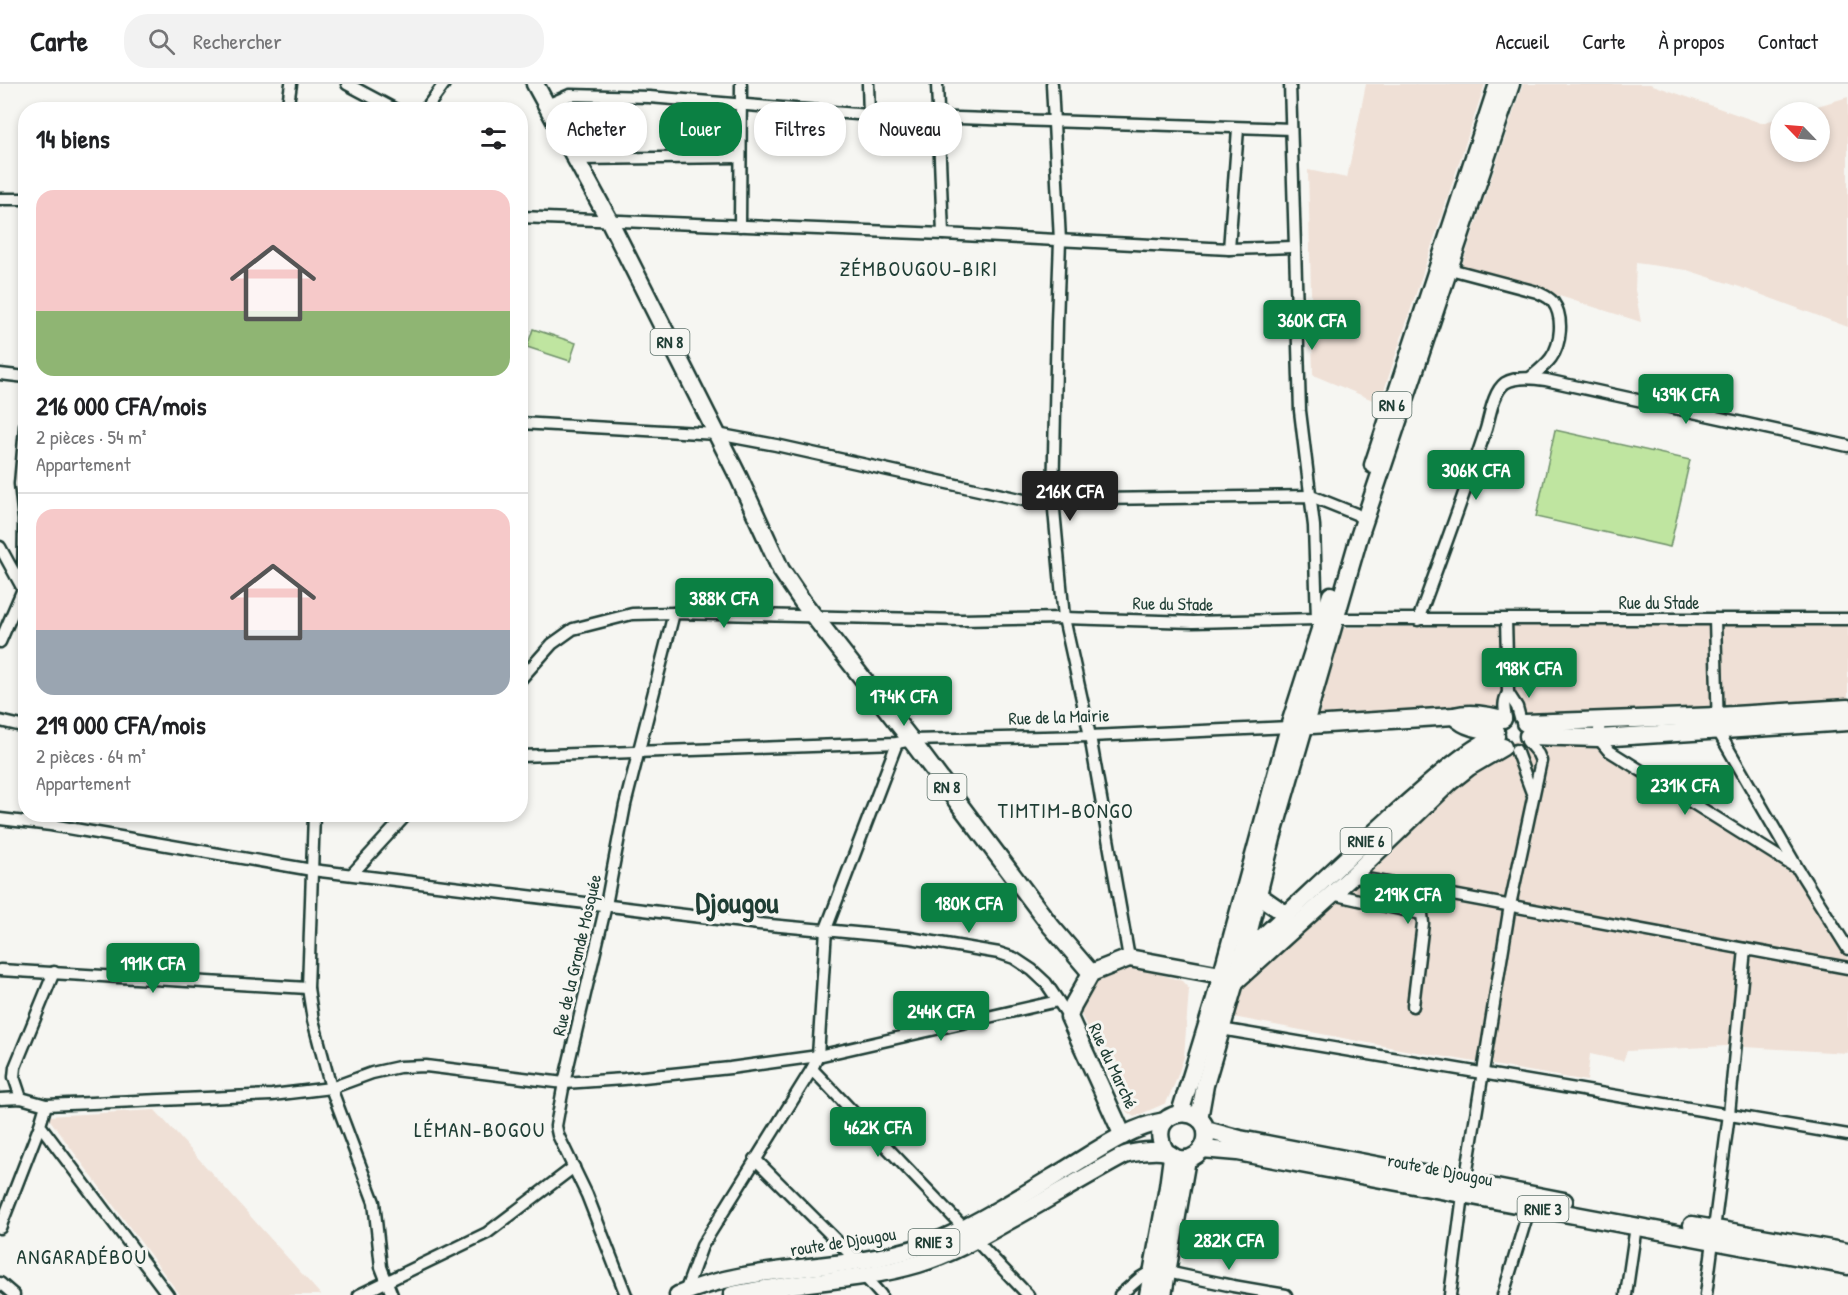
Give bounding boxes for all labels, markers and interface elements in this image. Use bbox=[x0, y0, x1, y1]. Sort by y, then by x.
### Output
search box bbox=[124, 14, 544, 68]
text: Carte bbox=[30, 22, 88, 60]
icon: search bbox=[145, 25, 178, 58]
text: Rechercher bbox=[193, 26, 282, 56]
text: Accueil bbox=[1496, 27, 1549, 56]
text: Carte bbox=[1582, 27, 1626, 56]
text: À propos bbox=[1659, 27, 1725, 56]
text: Contact bbox=[1758, 27, 1818, 56]
chip: Acheter bbox=[546, 102, 647, 156]
chip: Louer bbox=[659, 102, 742, 156]
chip: Filtres bbox=[754, 102, 846, 156]
chip: Nouveau bbox=[858, 102, 962, 156]
north arrow bbox=[1770, 102, 1830, 162]
map controls bbox=[1770, 102, 1830, 162]
text: 14 biens bbox=[36, 121, 110, 156]
icon: filters bbox=[477, 122, 510, 155]
icon: home bbox=[219, 229, 327, 337]
district label: ZÉMBOUGOU-BIRI bbox=[839, 254, 999, 283]
pin: 360K CFA bbox=[1250, 300, 1374, 351]
text: 360K CFA bbox=[1277, 306, 1347, 333]
road number: RN 8 bbox=[650, 329, 690, 355]
pin: 439K CFA bbox=[1624, 374, 1748, 425]
text: 439K CFA bbox=[1652, 380, 1720, 407]
text: 216 000 CFA/mois bbox=[36, 388, 207, 423]
road number: RN 6 bbox=[1372, 392, 1412, 418]
text: 2 pièces · 54 m² bbox=[36, 423, 146, 450]
text: Appartement bbox=[36, 450, 131, 477]
pin: 306K CFA bbox=[1414, 450, 1538, 501]
text: 306K CFA bbox=[1441, 456, 1511, 483]
pin: 216K CFA bbox=[1008, 471, 1132, 522]
text: 216K CFA bbox=[1036, 477, 1104, 504]
icon: home bbox=[219, 548, 327, 656]
pin: 388K CFA bbox=[662, 578, 786, 629]
text: 388K CFA bbox=[689, 584, 759, 611]
street label: Rue du Stade bbox=[1132, 590, 1214, 617]
street label: Rue du Stade bbox=[1619, 590, 1699, 615]
pin: 198K CFA bbox=[1467, 648, 1591, 699]
text: 198K CFA bbox=[1496, 654, 1562, 681]
pin: 174K CFA bbox=[842, 676, 966, 727]
text: 174K CFA bbox=[870, 682, 938, 709]
street label: Rue de la Mairie bbox=[1008, 702, 1110, 731]
text: 219 000 CFA/mois bbox=[36, 707, 206, 742]
text: 2 pièces · 64 m² bbox=[36, 742, 146, 769]
pin: 231K CFA bbox=[1623, 765, 1747, 816]
text: Appartement bbox=[36, 769, 131, 796]
text: 231K CFA bbox=[1651, 771, 1719, 798]
road number: RN 8 bbox=[928, 774, 966, 800]
district label: TIMTIM-BONGO bbox=[998, 796, 1134, 825]
road number: RNIE 6 bbox=[1340, 828, 1392, 854]
street label: Rue de la Grande Mosquée bbox=[546, 872, 607, 1038]
pin: 219K CFA bbox=[1346, 874, 1470, 925]
text: 219K CFA bbox=[1374, 880, 1442, 907]
district label: Djougou bbox=[696, 882, 778, 923]
pin: 180K CFA bbox=[907, 883, 1031, 934]
text: 180K CFA bbox=[935, 889, 1003, 916]
pin: 191K CFA bbox=[91, 943, 215, 994]
text: 191K CFA bbox=[120, 949, 186, 976]
pin: 244K CFA bbox=[879, 991, 1003, 1042]
text: 244K CFA bbox=[907, 997, 975, 1024]
street label: Rue du Marché bbox=[1083, 1019, 1144, 1113]
pin: 462K CFA bbox=[816, 1107, 940, 1158]
text: 462K CFA bbox=[844, 1113, 912, 1140]
district label: LÉMAN-BOGOU bbox=[414, 1115, 546, 1144]
street label: route de Djougou bbox=[1385, 1147, 1495, 1192]
road number: RNIE 3 bbox=[1518, 1196, 1568, 1222]
pin: 282K CFA bbox=[1167, 1220, 1291, 1271]
street label: route de Djougou bbox=[788, 1221, 898, 1262]
text: 282K CFA bbox=[1194, 1226, 1264, 1253]
road number: RNIE 3 bbox=[908, 1229, 960, 1255]
district label: ANGARADÉBOU bbox=[16, 1242, 148, 1271]

